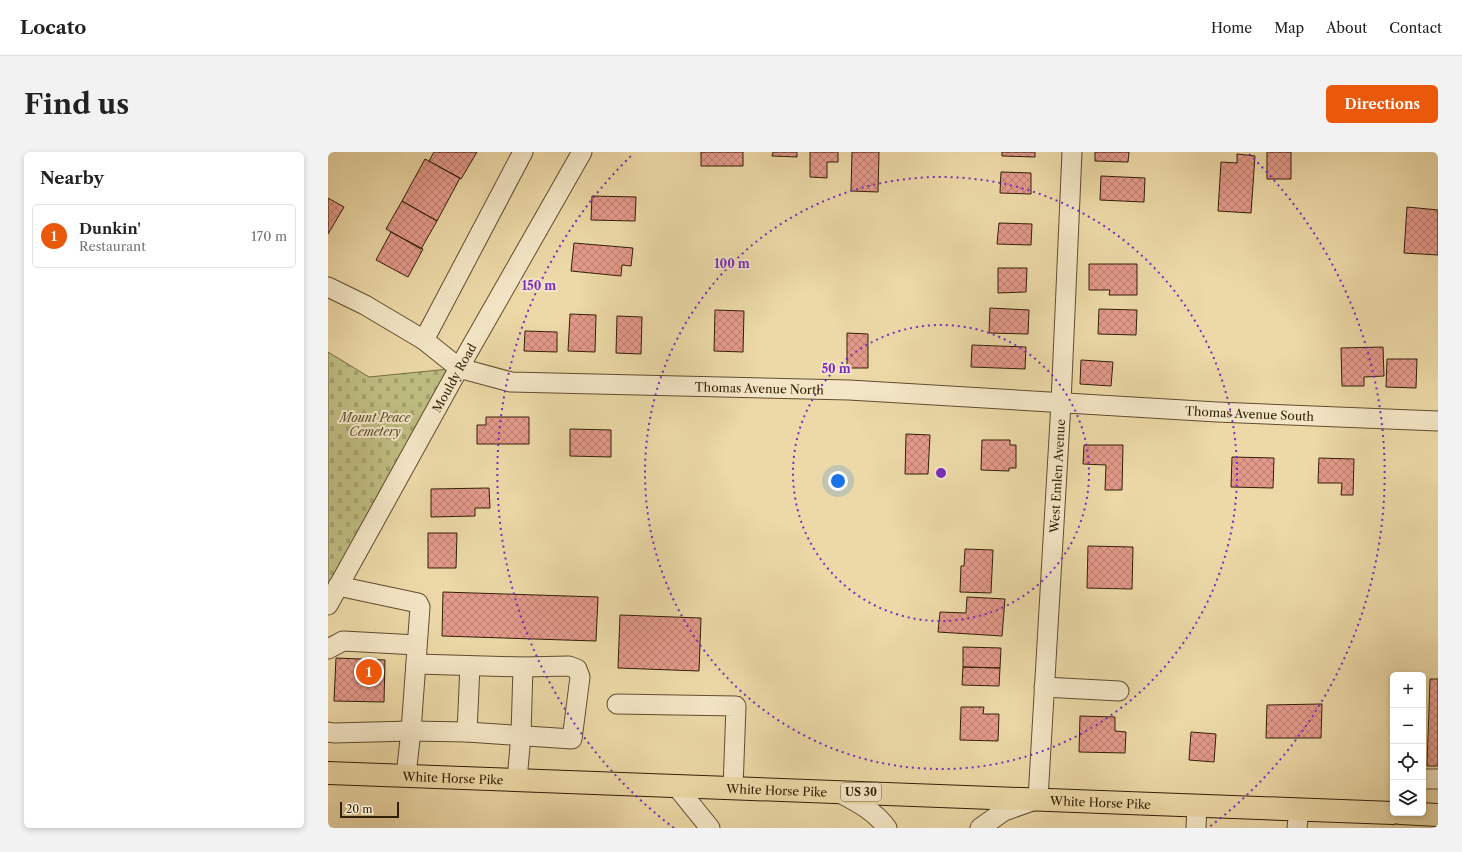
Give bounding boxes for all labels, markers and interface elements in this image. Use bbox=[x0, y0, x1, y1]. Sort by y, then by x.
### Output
text: Locato bbox=[20, 16, 86, 39]
text: Home bbox=[1211, 19, 1252, 37]
text: Map bbox=[1274, 19, 1304, 37]
text: About bbox=[1326, 19, 1367, 37]
text: Contact bbox=[1389, 19, 1442, 37]
button: Directions bbox=[1326, 85, 1438, 123]
text: Find us bbox=[24, 87, 129, 121]
text: Nearby bbox=[40, 168, 104, 188]
text: Dunkin' bbox=[79, 219, 141, 238]
text: 1 bbox=[51, 228, 57, 244]
text: 170 m bbox=[251, 228, 287, 244]
text: Restaurant bbox=[79, 238, 146, 254]
text: 100 m bbox=[714, 256, 750, 271]
text: 150 m bbox=[522, 278, 556, 293]
street label: Mouldy Road bbox=[429, 340, 479, 415]
text: 50 m bbox=[821, 361, 851, 376]
street label: Thomas Avenue North bbox=[695, 379, 824, 397]
street label: Thomas Avenue South bbox=[1185, 403, 1315, 423]
park label: Mount Peace Cemetery bbox=[338, 410, 412, 439]
street label: West Emlen Avenue bbox=[1046, 418, 1068, 534]
centre of rings bbox=[934, 466, 948, 480]
your location bbox=[828, 471, 848, 491]
pin: 1 bbox=[356, 657, 382, 687]
map controls bbox=[1390, 672, 1426, 816]
button: + bbox=[1390, 672, 1426, 708]
button: − bbox=[1390, 708, 1426, 744]
button: locate bbox=[1390, 744, 1426, 780]
street label: White Horse Pike bbox=[401, 768, 504, 787]
street label: White Horse Pike bbox=[725, 780, 828, 799]
button: layers bbox=[1390, 780, 1426, 816]
road number: US 30 bbox=[841, 783, 881, 801]
street label: White Horse Pike bbox=[1049, 793, 1152, 811]
scale bar bbox=[340, 800, 399, 819]
text: 20 m bbox=[346, 802, 372, 816]

